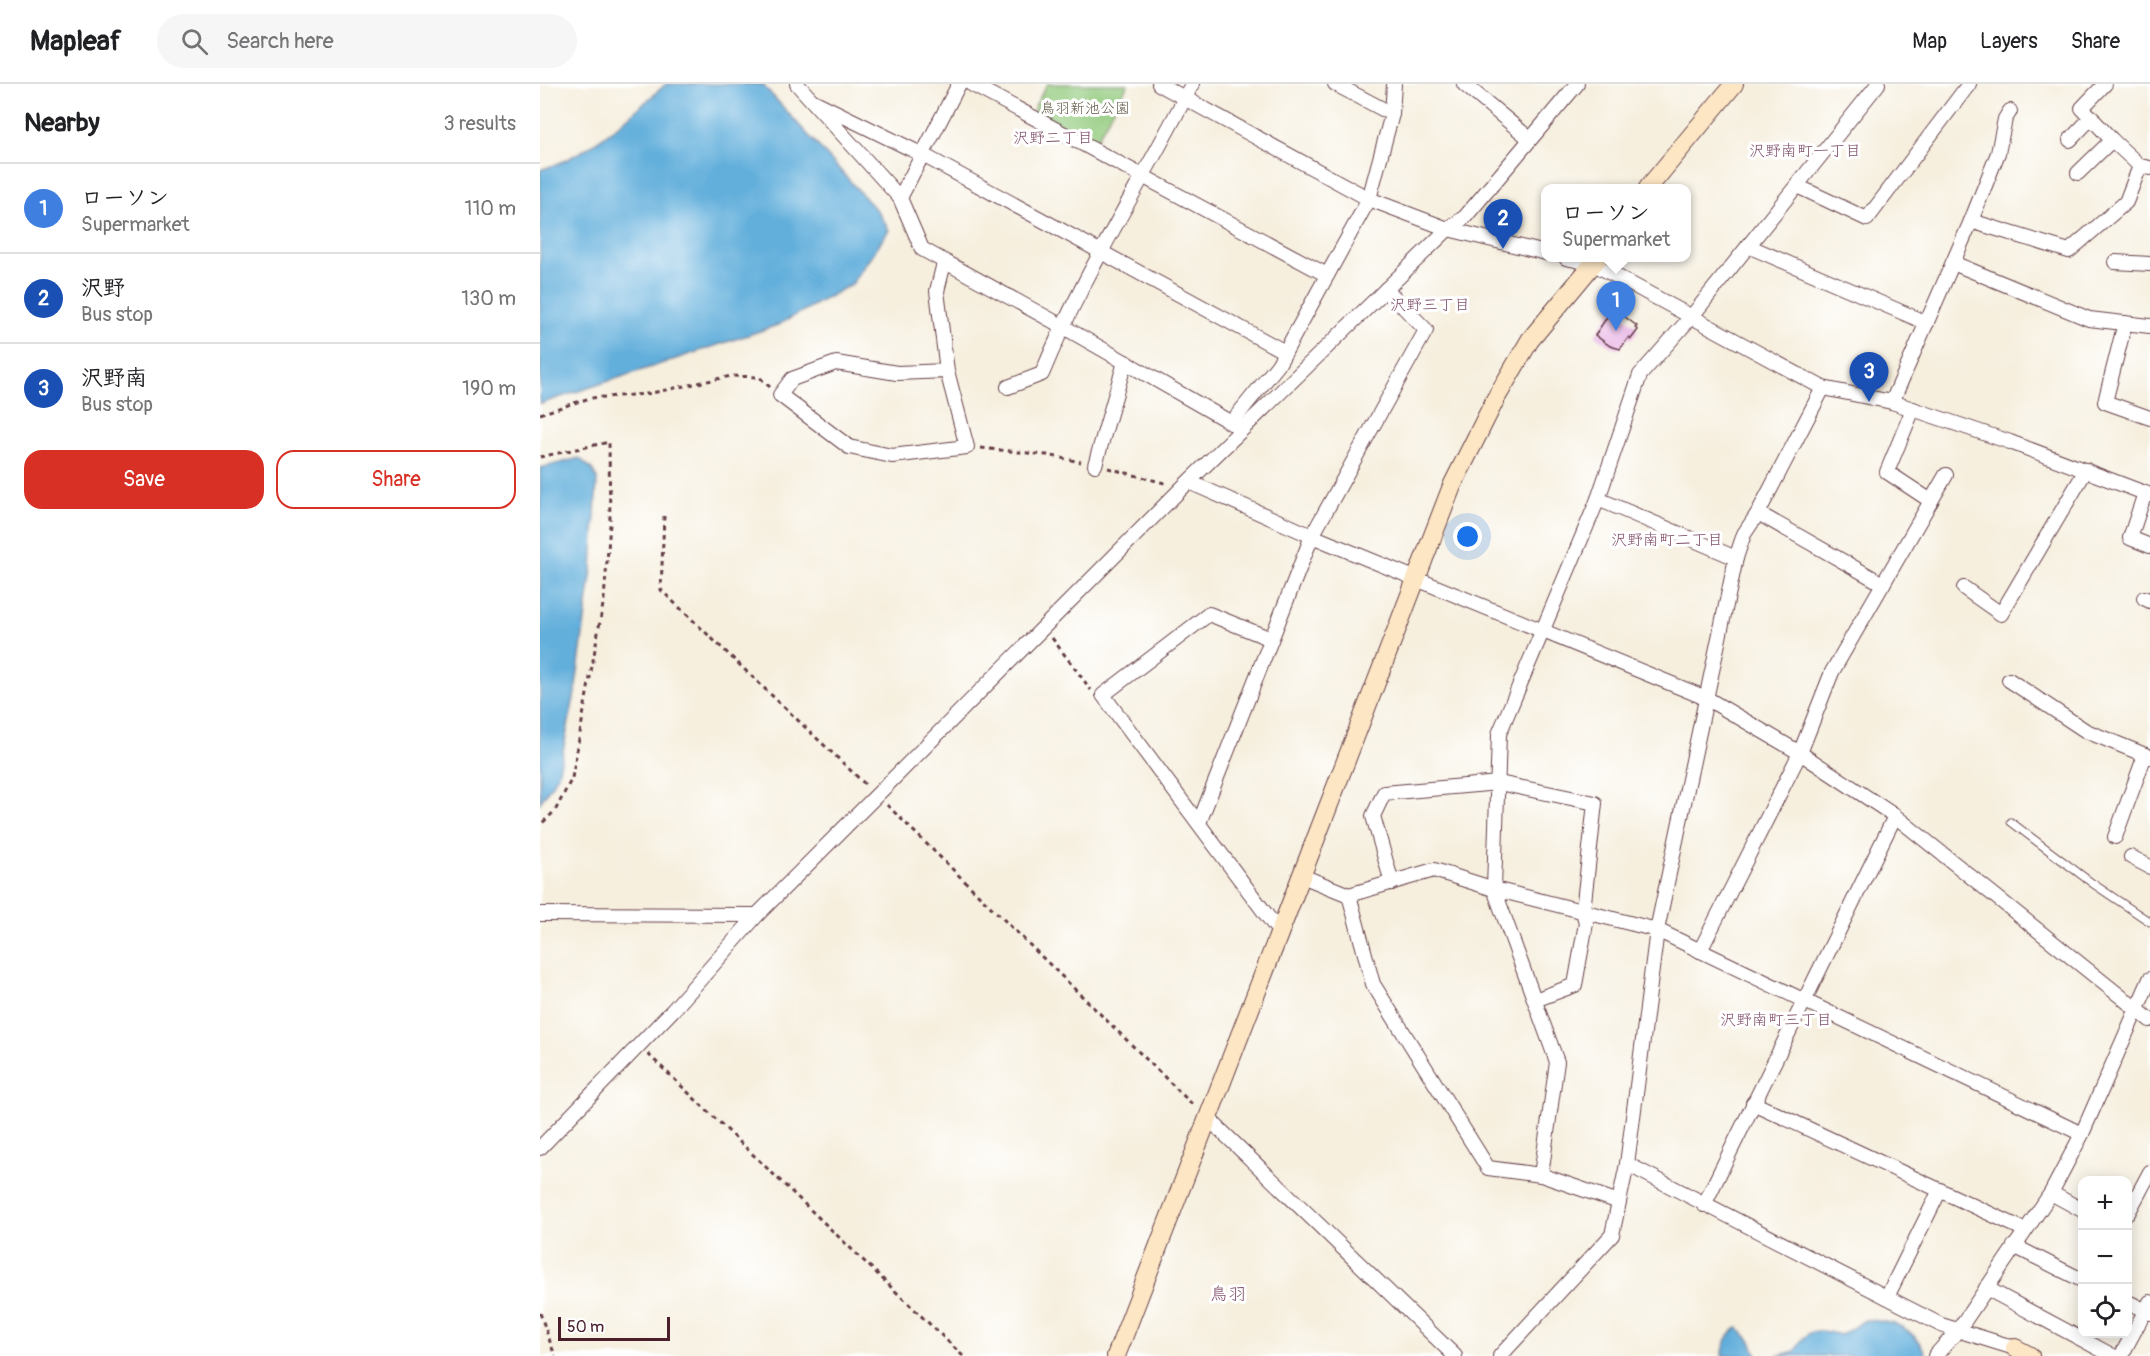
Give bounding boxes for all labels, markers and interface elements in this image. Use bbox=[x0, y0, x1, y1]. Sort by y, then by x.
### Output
search box bbox=[157, 14, 577, 68]
text: Mapleaf bbox=[30, 24, 121, 59]
icon: search bbox=[178, 25, 211, 58]
text: Search here bbox=[226, 27, 334, 55]
text: Map bbox=[1912, 28, 1947, 55]
text: Layers bbox=[1980, 28, 2038, 55]
text: Share bbox=[2071, 28, 2120, 55]
park label: 鳥羽新池公園 bbox=[1040, 99, 1130, 118]
text: Nearby bbox=[24, 107, 100, 139]
text: 3 results bbox=[444, 111, 516, 136]
district label: 沢野二丁目 bbox=[1013, 128, 1093, 148]
district label: 沢野南町一丁目 bbox=[1749, 141, 1861, 161]
text: ローソン bbox=[81, 184, 169, 212]
popup bbox=[1541, 184, 1691, 262]
text: 1 bbox=[40, 196, 47, 221]
text: 110 m bbox=[465, 196, 516, 221]
text: ローソン bbox=[1562, 199, 1650, 227]
pin: 2 bbox=[1484, 200, 1522, 249]
text: Supermarket bbox=[81, 212, 190, 237]
text: Supermarket bbox=[1562, 227, 1670, 252]
text: 沢野 bbox=[81, 274, 125, 302]
pin: 1 bbox=[1596, 282, 1636, 331]
text: 2 bbox=[38, 286, 49, 311]
text: 130 m bbox=[461, 286, 516, 311]
district label: 沢野三丁目 bbox=[1390, 295, 1470, 315]
text: Bus stop bbox=[81, 302, 153, 327]
pin: 3 bbox=[1850, 352, 1888, 402]
text: 沢野南 bbox=[81, 364, 147, 392]
text: 3 bbox=[38, 376, 49, 401]
text: 190 m bbox=[462, 376, 516, 401]
text: Bus stop bbox=[81, 392, 153, 417]
button: Save bbox=[24, 450, 264, 509]
button: Share bbox=[276, 450, 516, 509]
your location bbox=[1453, 522, 1482, 551]
district label: 沢野南町二丁目 bbox=[1611, 530, 1723, 550]
district label: 沢野南町三丁目 bbox=[1720, 1010, 1832, 1030]
map controls bbox=[2078, 1176, 2132, 1338]
button: + bbox=[2078, 1176, 2132, 1230]
button: − bbox=[2078, 1230, 2132, 1284]
district label: 鳥羽 bbox=[1210, 1283, 1246, 1306]
button: locate bbox=[2078, 1284, 2132, 1338]
scale bar bbox=[558, 1314, 670, 1342]
text: 50 m bbox=[567, 1317, 604, 1337]

